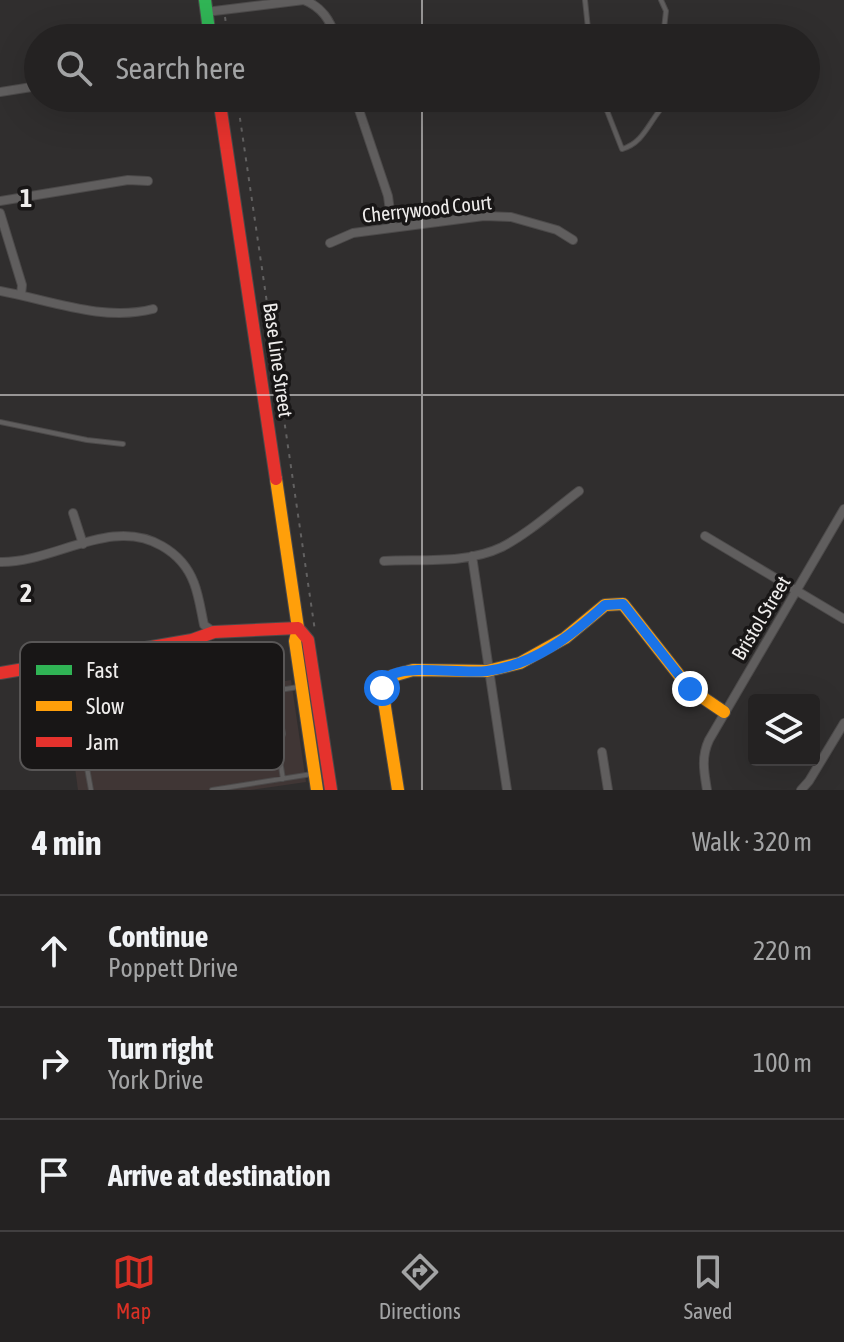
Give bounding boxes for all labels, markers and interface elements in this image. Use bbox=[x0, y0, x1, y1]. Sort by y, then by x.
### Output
search box bbox=[24, 24, 820, 112]
icon: search bbox=[52, 46, 96, 90]
text: Search here bbox=[116, 51, 245, 85]
text: 1 bbox=[20, 183, 32, 213]
street label: Cherrywood Court bbox=[361, 190, 493, 227]
street label: Base Line Street bbox=[259, 301, 298, 419]
street label: Bristol Street bbox=[727, 571, 795, 664]
text: 2 bbox=[20, 578, 32, 608]
legend bbox=[20, 642, 284, 770]
text: Fast bbox=[86, 657, 119, 683]
route start bbox=[364, 670, 400, 706]
route end bbox=[672, 671, 708, 707]
text: Slow bbox=[86, 693, 124, 719]
map controls bbox=[748, 694, 820, 766]
button: layers bbox=[748, 694, 820, 766]
text: Jam bbox=[86, 729, 119, 755]
text: 4 min bbox=[32, 823, 101, 862]
text: Walk · 320 m bbox=[692, 827, 812, 857]
text: Continue bbox=[108, 919, 208, 953]
icon: ahead bbox=[32, 929, 76, 973]
text: 220 m bbox=[753, 936, 812, 966]
text: Poppett Drive bbox=[108, 953, 238, 983]
text: Turn right bbox=[108, 1031, 214, 1065]
icon: right bbox=[32, 1041, 76, 1085]
text: 100 m bbox=[753, 1048, 812, 1078]
text: York Drive bbox=[108, 1065, 203, 1095]
icon: arrive bbox=[32, 1153, 76, 1197]
text: Arrive at destination bbox=[108, 1158, 330, 1192]
tab: Map bbox=[112, 1250, 156, 1324]
tab: Directions bbox=[379, 1250, 461, 1324]
tab: Saved bbox=[684, 1250, 732, 1324]

